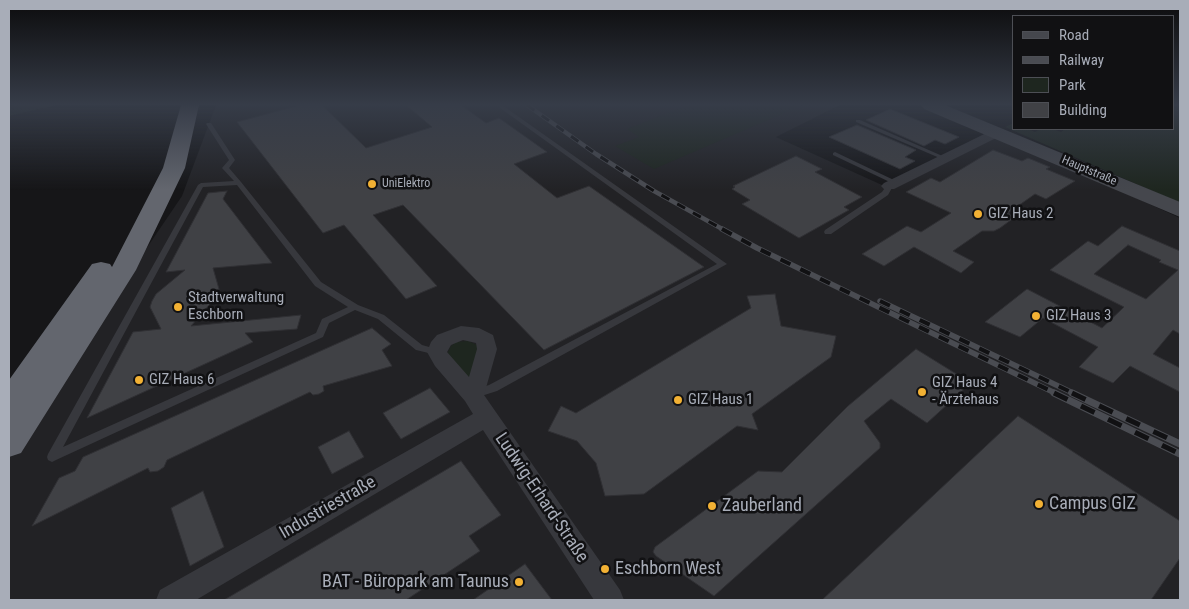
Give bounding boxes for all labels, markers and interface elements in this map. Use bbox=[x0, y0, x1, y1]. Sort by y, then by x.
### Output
legend bbox=[1012, 15, 1174, 130]
text: Road bbox=[1059, 26, 1089, 44]
text: Railway bbox=[1059, 51, 1104, 69]
text: Park bbox=[1059, 76, 1086, 94]
text: Building bbox=[1059, 101, 1107, 119]
street label: Hauptstraße bbox=[1059, 153, 1119, 189]
place label: UniElektro bbox=[382, 177, 430, 191]
marker: UniElektro bbox=[366, 178, 378, 190]
place label: GIZ Haus 2 bbox=[988, 205, 1053, 223]
marker: GIZ Haus 2 bbox=[972, 208, 984, 220]
place label: Stadtverwaltung Eschborn bbox=[188, 289, 284, 324]
marker: Stadtverwaltung Eschborn bbox=[172, 301, 184, 313]
place label: GIZ Haus 3 bbox=[1046, 307, 1111, 325]
marker: GIZ Haus 3 bbox=[1030, 310, 1042, 322]
place label: GIZ Haus 6 bbox=[149, 371, 214, 389]
marker: GIZ Haus 6 bbox=[133, 374, 145, 386]
place label: GIZ Haus 4 - Ärztehaus bbox=[932, 374, 999, 409]
marker: GIZ Haus 4 - Ärztehaus bbox=[916, 386, 928, 398]
place label: GIZ Haus 1 bbox=[688, 391, 753, 409]
marker: GIZ Haus 1 bbox=[672, 394, 684, 406]
street label: Ludwig-Erhard-Straße bbox=[490, 429, 592, 567]
street label: Industriestraße bbox=[276, 472, 380, 544]
place label: Campus GIZ bbox=[1049, 493, 1136, 515]
place label: Zauberland bbox=[722, 495, 802, 517]
marker: Campus GIZ bbox=[1033, 498, 1045, 510]
marker: Zauberland bbox=[706, 500, 718, 512]
place label: Eschborn West bbox=[615, 558, 721, 580]
marker: Eschborn West bbox=[599, 563, 611, 575]
place label: BAT - Büropark am Taunus bbox=[322, 571, 509, 593]
marker: BAT - Büropark am Taunus bbox=[513, 576, 525, 588]

